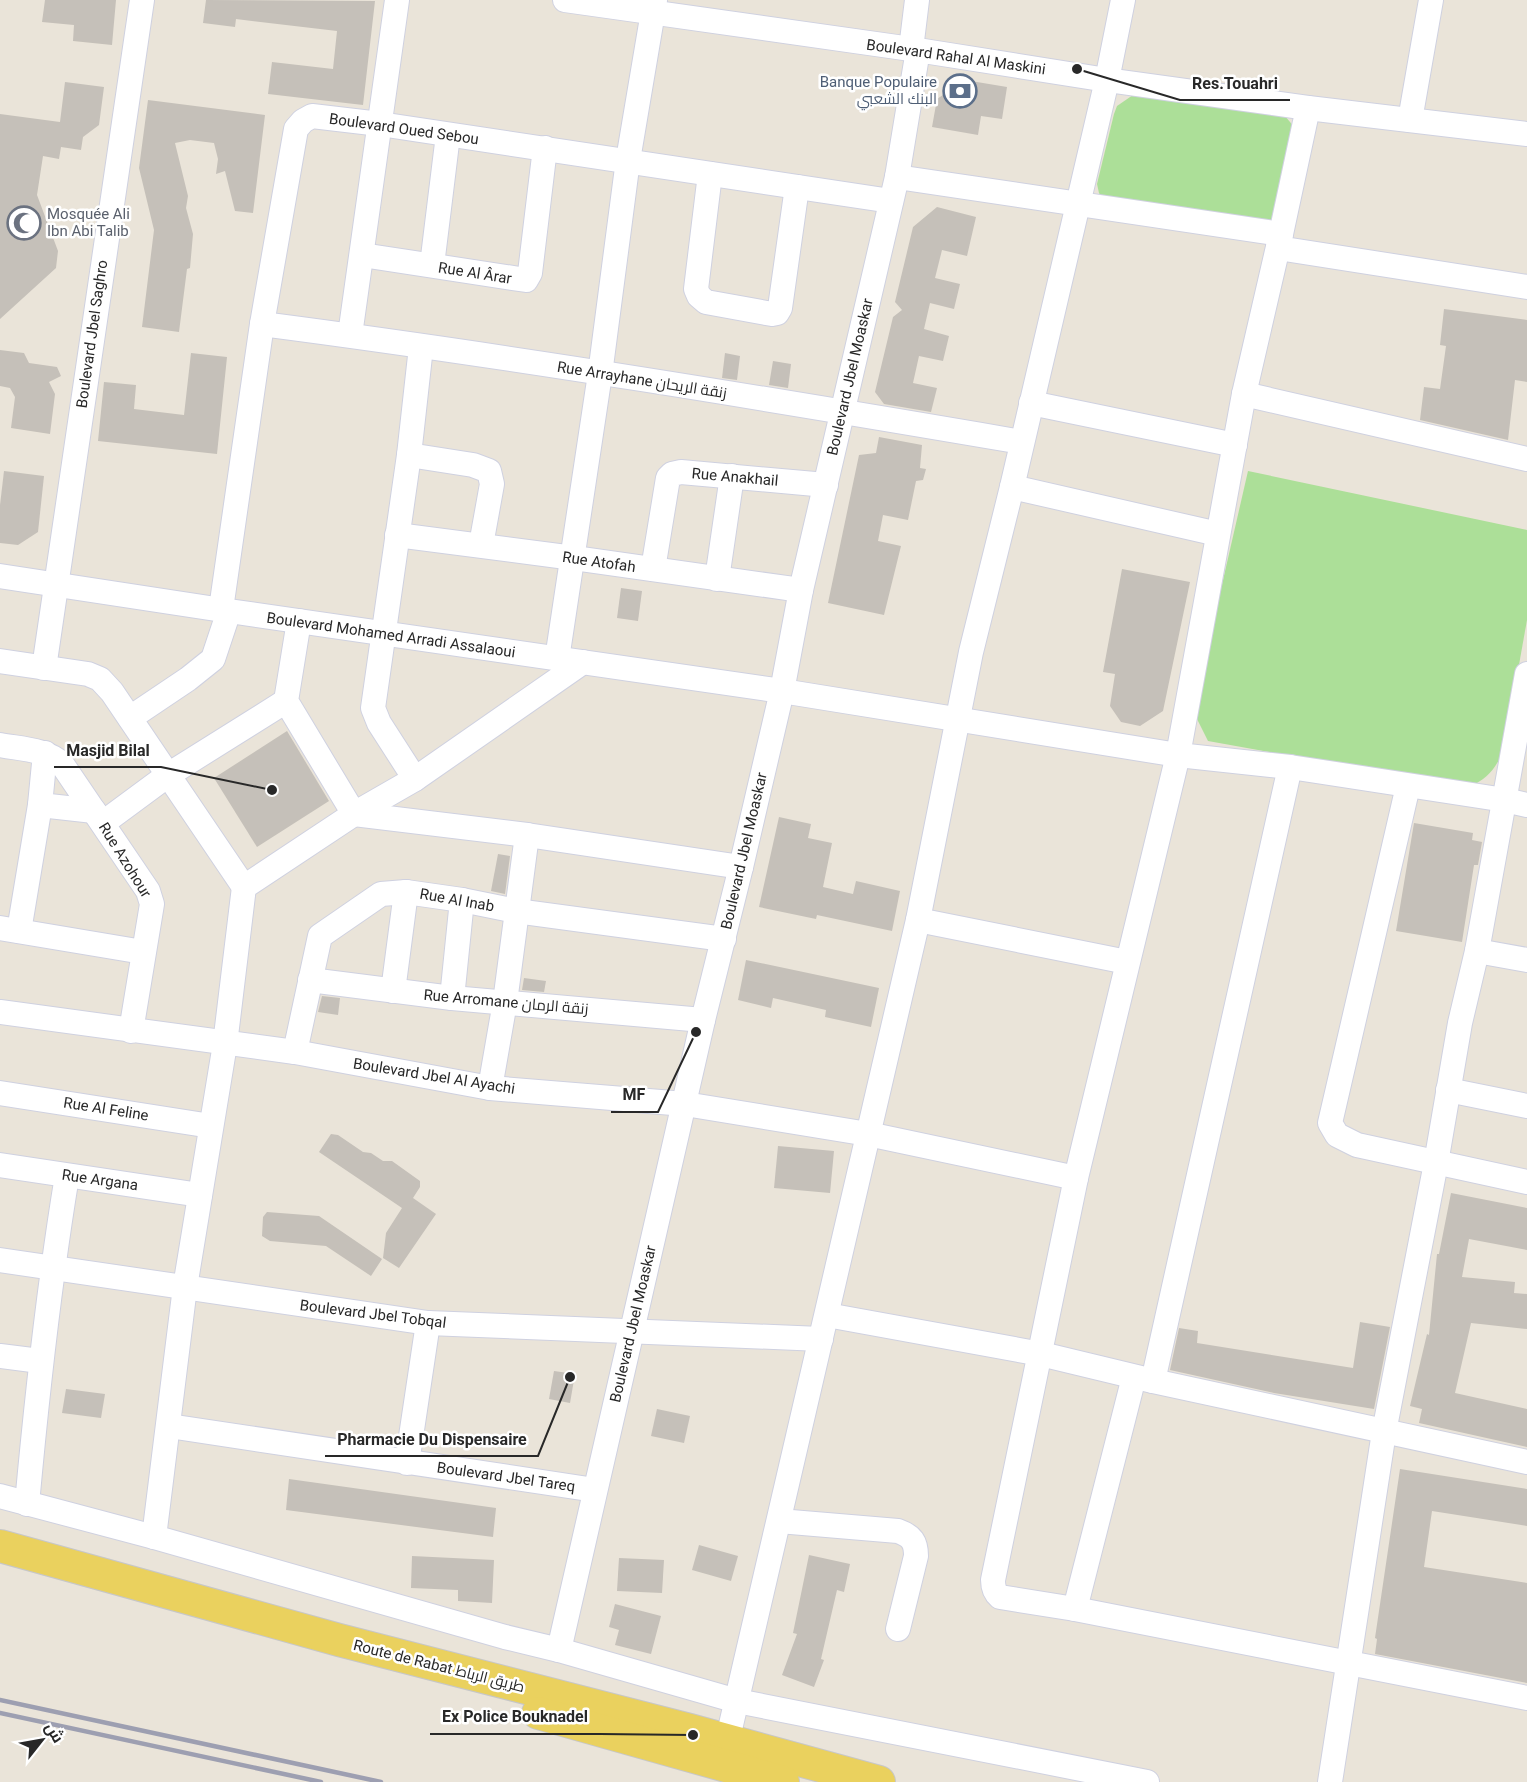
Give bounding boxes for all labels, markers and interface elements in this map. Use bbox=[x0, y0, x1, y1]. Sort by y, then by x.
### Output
street label: Boulevard Rahal Al Maskini bbox=[865, 36, 1047, 78]
callout: Res.Touahri bbox=[1180, 66, 1290, 100]
place label: Banque Populaire البنك الشعبي bbox=[820, 73, 937, 111]
bank icon: Banque Populaire البنك الشعبي bbox=[942, 73, 978, 109]
text: Res.Touahri bbox=[1192, 74, 1278, 93]
street label: Boulevard Oued Sebou bbox=[328, 110, 480, 148]
mosque icon: Mosquée Ali Ibn Abi Talib bbox=[6, 205, 42, 241]
place label: Mosquée Ali Ibn Abi Talib bbox=[47, 205, 130, 240]
street label: Rue Al Ârar bbox=[437, 258, 513, 288]
street label: Boulevard Jbel Saghro bbox=[73, 259, 111, 409]
street label: Boulevard Jbel Moaskar bbox=[823, 297, 877, 457]
street label: Rue Arrayhane زنقة الريحان bbox=[556, 358, 728, 403]
street label: Rue Anakhail bbox=[691, 464, 779, 490]
street label: Rue Atofah bbox=[561, 548, 637, 576]
street label: Boulevard Mohamed Arradi Assalaoui bbox=[266, 609, 516, 661]
callout: Masjid Bilal bbox=[54, 733, 161, 767]
text: Masjid Bilal bbox=[66, 741, 150, 760]
street label: Boulevard Jbel Moaskar bbox=[717, 771, 771, 931]
street label: Rue Azohour bbox=[95, 819, 155, 901]
street label: Rue Al Inab bbox=[418, 885, 496, 915]
street label: Rue Arromane زنقة الرمان bbox=[423, 986, 589, 1019]
street label: Boulevard Jbel Al Ayachi bbox=[352, 1054, 516, 1098]
callout: MF bbox=[611, 1078, 658, 1112]
text: MF bbox=[623, 1085, 646, 1104]
street label: Rue Al Feline bbox=[62, 1093, 150, 1125]
street label: Rue Argana bbox=[61, 1166, 139, 1194]
street label: Boulevard Jbel Moaskar bbox=[606, 1244, 660, 1404]
street label: Boulevard Jbel Tobqal bbox=[299, 1296, 447, 1332]
callout: Pharmacie Du Dispensaire bbox=[325, 1422, 538, 1456]
text: Pharmacie Du Dispensaire bbox=[337, 1430, 527, 1449]
street label: Boulevard Jbel Tareq bbox=[436, 1458, 576, 1496]
street label: Route de Rabat طريق الرباط bbox=[351, 1636, 527, 1697]
callout: Ex Police Bouknadel bbox=[430, 1700, 600, 1734]
text: Ex Police Bouknadel bbox=[442, 1707, 588, 1726]
north arrow bbox=[12, 1710, 72, 1770]
text: ش bbox=[41, 1719, 68, 1746]

